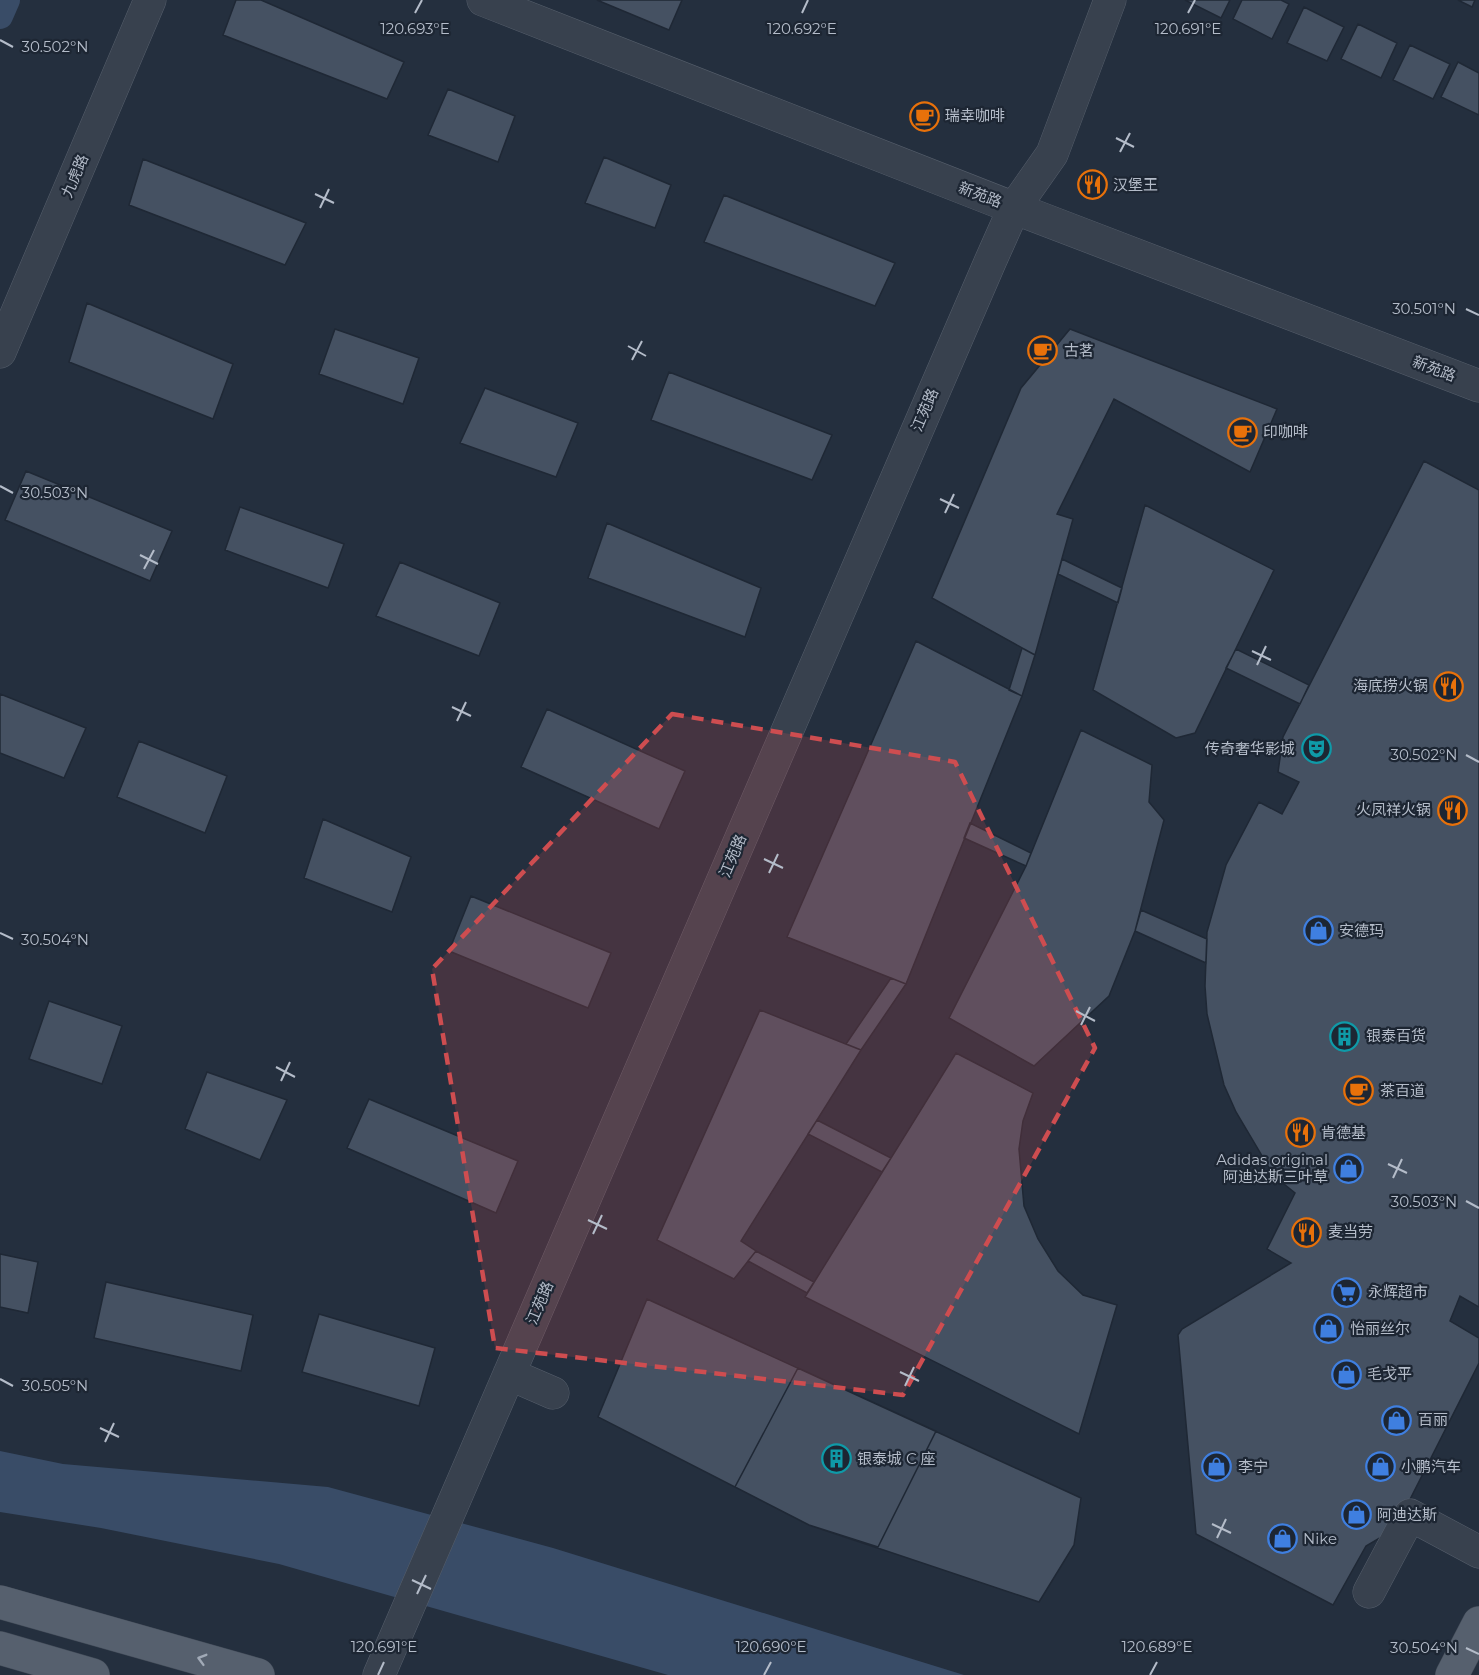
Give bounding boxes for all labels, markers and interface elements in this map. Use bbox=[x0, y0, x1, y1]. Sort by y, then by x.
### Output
text: 120.693°E bbox=[380, 19, 450, 38]
text: 120.692°E bbox=[767, 19, 837, 38]
text: 120.691°E bbox=[1155, 19, 1221, 38]
text: 30.502°N bbox=[22, 37, 88, 56]
cafe icon: 瑞幸咖啡 bbox=[908, 100, 940, 132]
place label: 瑞幸咖啡 bbox=[945, 106, 1005, 125]
street label: 九虎路 bbox=[57, 151, 92, 200]
restaurant icon: 汉堡王 bbox=[1076, 169, 1108, 201]
place label: 汉堡王 bbox=[1113, 175, 1158, 194]
street label: 新苑路 bbox=[956, 178, 1005, 211]
text: 30.501°N bbox=[1392, 299, 1456, 318]
cafe icon: 古茗 bbox=[1027, 335, 1059, 367]
place label: 古茗 bbox=[1064, 341, 1094, 360]
street label: 新苑路 bbox=[1410, 352, 1459, 385]
street label: 江苑路 bbox=[907, 385, 942, 434]
cafe icon: 印咖啡 bbox=[1226, 416, 1258, 448]
place label: 印咖啡 bbox=[1263, 422, 1308, 441]
text: 30.503°N bbox=[22, 483, 88, 502]
restaurant icon: 海底捞火锅 bbox=[1433, 670, 1465, 702]
place label: 海底捞火锅 bbox=[1353, 676, 1428, 695]
theatre icon: 传奇奢华影城 bbox=[1300, 733, 1332, 765]
place label: 传奇奢华影城 bbox=[1205, 739, 1295, 758]
text: 30.502°N bbox=[1391, 745, 1457, 764]
restaurant icon: 火凤祥火锅 bbox=[1436, 794, 1468, 826]
place label: 火凤祥火锅 bbox=[1356, 800, 1431, 819]
street label: 江苑路 bbox=[715, 831, 750, 880]
shop icon: 安德玛 bbox=[1302, 915, 1334, 947]
place label: 安德玛 bbox=[1339, 921, 1384, 940]
text: 30.504°N bbox=[21, 930, 89, 949]
building icon: 银泰百货 bbox=[1329, 1020, 1361, 1052]
place label: 银泰百货 bbox=[1366, 1026, 1426, 1045]
cafe icon: 茶百道 bbox=[1343, 1075, 1375, 1107]
place label: 茶百道 bbox=[1380, 1081, 1425, 1100]
restaurant icon: 肯德基 bbox=[1284, 1117, 1316, 1149]
place label: 肯德基 bbox=[1321, 1123, 1366, 1142]
place label: Adidas original 阿迪达斯三叶草 bbox=[1216, 1150, 1328, 1186]
shop icon: Adidas original 阿迪达斯三叶草 bbox=[1333, 1153, 1365, 1185]
text: 30.503°N bbox=[1391, 1192, 1457, 1211]
restaurant icon: 麦当劳 bbox=[1291, 1216, 1323, 1248]
place label: 麦当劳 bbox=[1328, 1222, 1373, 1241]
supermarket icon: 永辉超市 bbox=[1331, 1276, 1363, 1308]
street label: 江苑路 bbox=[522, 1278, 557, 1327]
place label: 永辉超市 bbox=[1368, 1282, 1428, 1301]
shop icon: 怡丽丝尔 bbox=[1313, 1313, 1345, 1345]
place label: 怡丽丝尔 bbox=[1350, 1319, 1410, 1338]
shop icon: 毛戈平 bbox=[1330, 1358, 1362, 1390]
place label: 毛戈平 bbox=[1367, 1364, 1412, 1383]
text: 30.505°N bbox=[22, 1376, 88, 1395]
shop icon: 百丽 bbox=[1381, 1404, 1413, 1436]
place label: 百丽 bbox=[1418, 1410, 1448, 1429]
building icon: 银泰城 C 座 bbox=[820, 1443, 852, 1475]
place label: 银泰城 C 座 bbox=[857, 1449, 936, 1468]
shop icon: 李宁 bbox=[1201, 1451, 1233, 1483]
shop icon: 小鹏汽车 bbox=[1364, 1451, 1396, 1483]
place label: 李宁 bbox=[1238, 1457, 1268, 1476]
place label: 小鹏汽车 bbox=[1401, 1457, 1461, 1476]
shop icon: 阿迪达斯 bbox=[1340, 1499, 1372, 1531]
place label: 阿迪达斯 bbox=[1377, 1505, 1437, 1524]
shop icon: Nike bbox=[1266, 1523, 1298, 1555]
place label: Nike bbox=[1303, 1529, 1337, 1548]
text: 120.691°E bbox=[351, 1637, 417, 1656]
text: 120.690°E bbox=[735, 1637, 807, 1656]
text: 120.689°E bbox=[1122, 1637, 1192, 1656]
text: 30.504°N bbox=[1390, 1638, 1458, 1657]
one-way arrow bbox=[197, 1654, 208, 1666]

